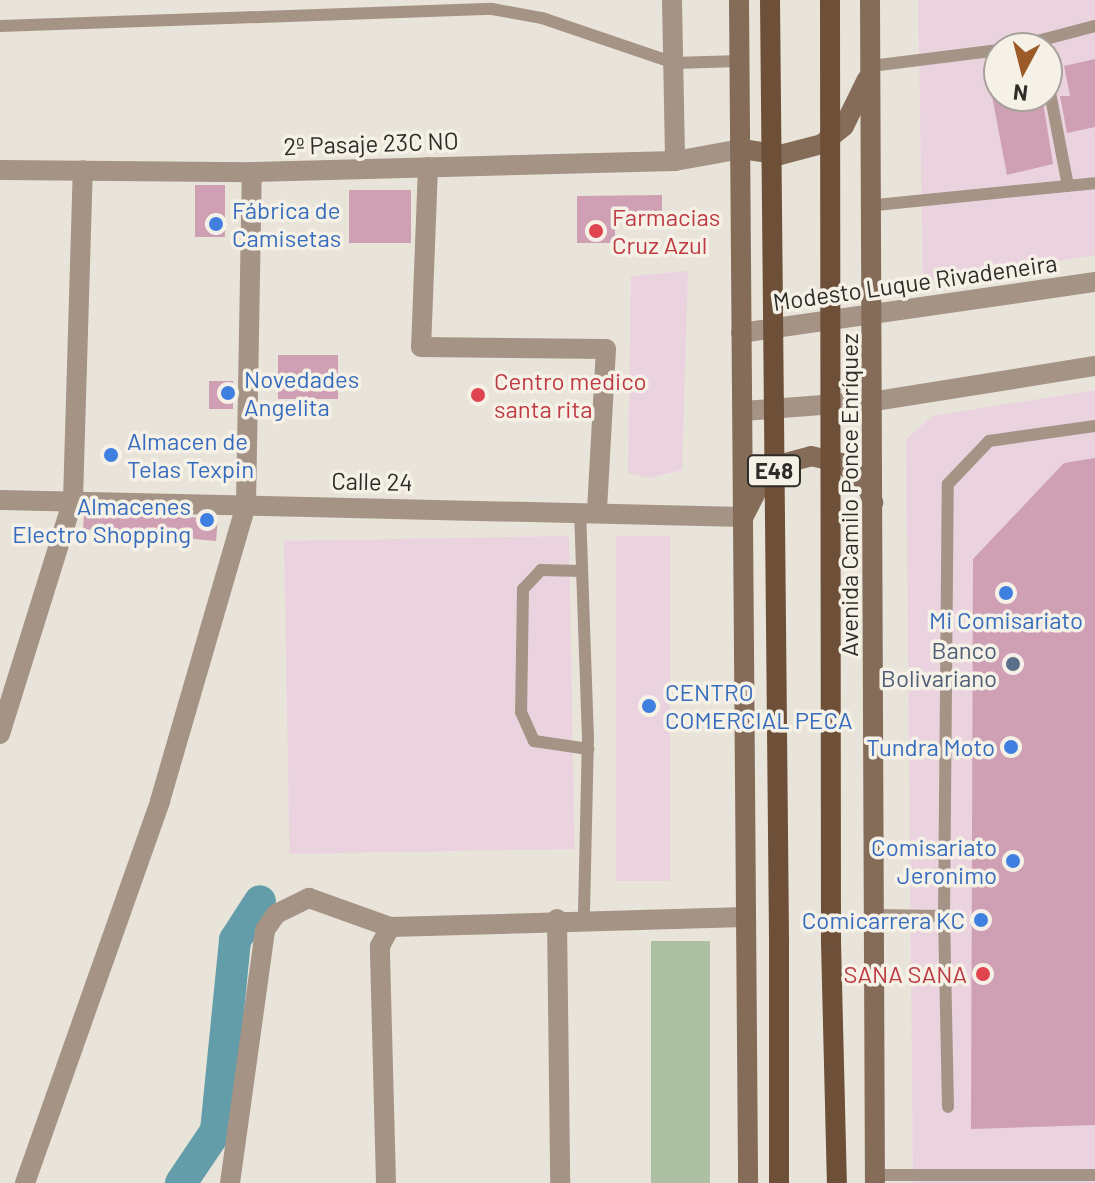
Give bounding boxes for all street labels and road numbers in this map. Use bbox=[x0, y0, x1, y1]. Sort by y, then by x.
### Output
street label: 2º Pasaje 23C NO bbox=[283, 126, 459, 160]
street label: Modesto Luque Rivadeneira bbox=[771, 248, 1059, 316]
street label: Avenida Camilo Ponce Enríquez bbox=[835, 333, 863, 657]
road number: E48 bbox=[746, 453, 802, 489]
street label: Calle 24 bbox=[331, 466, 413, 496]

